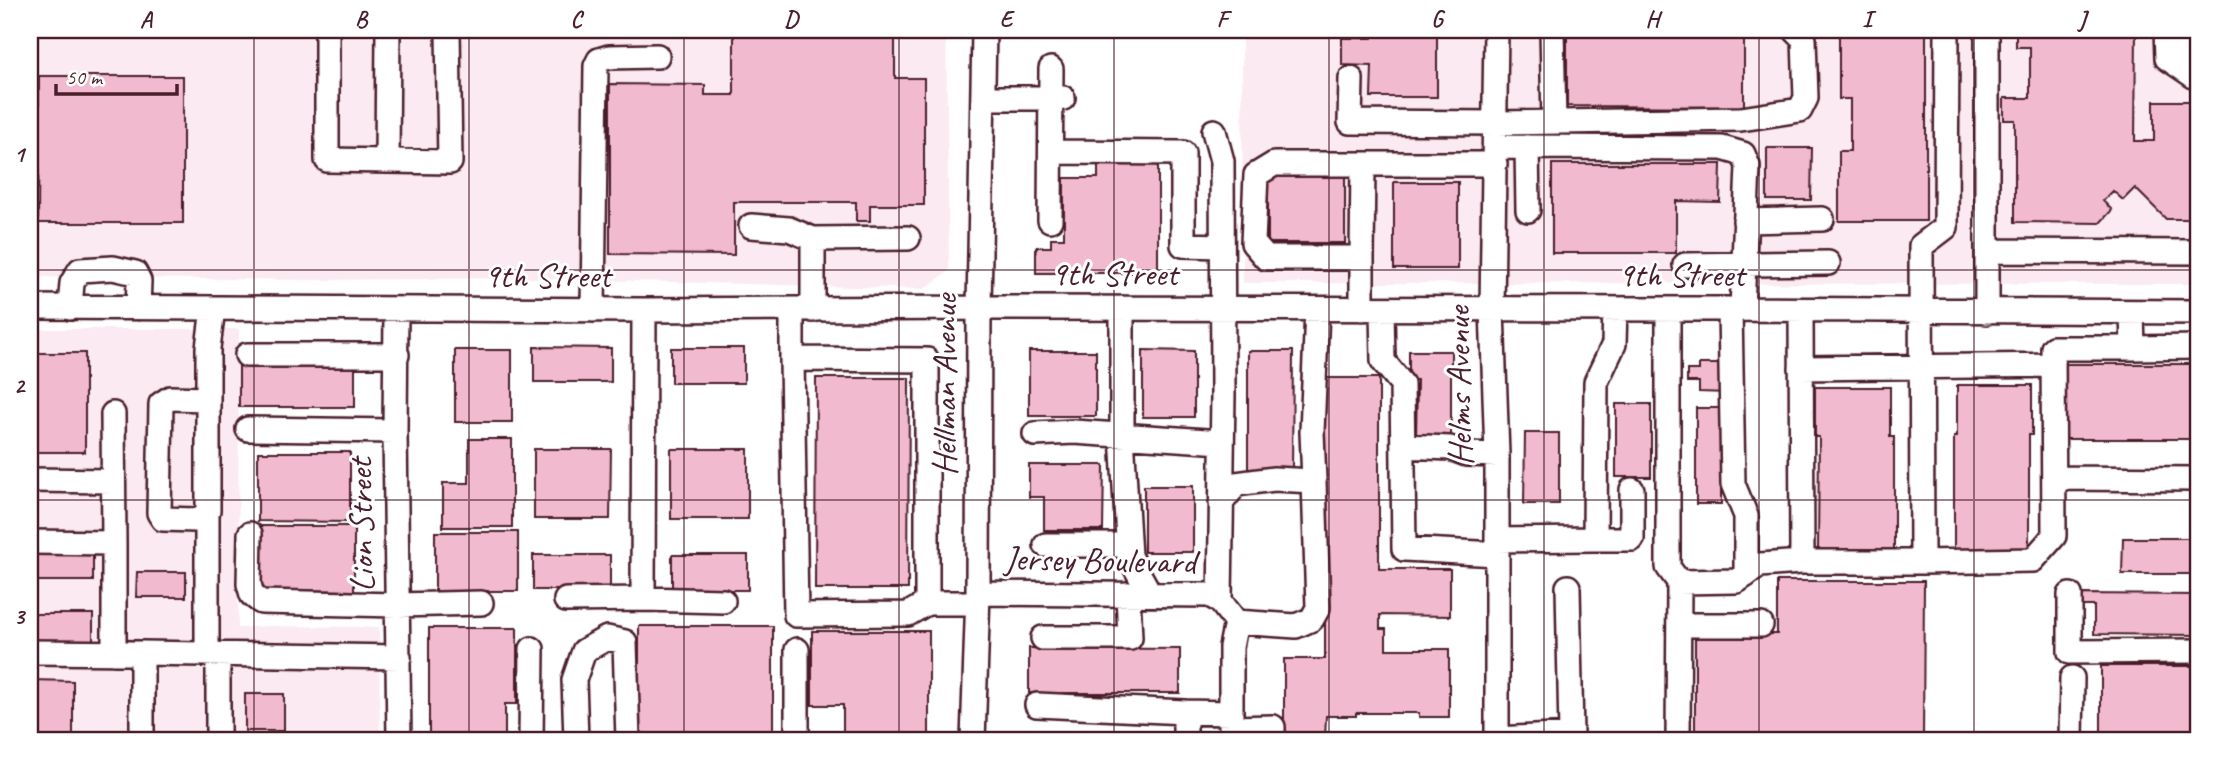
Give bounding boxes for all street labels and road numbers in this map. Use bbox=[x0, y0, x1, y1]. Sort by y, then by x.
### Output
street label: 9th Street bbox=[1050, 251, 1181, 296]
street label: 9th Street bbox=[1617, 252, 1748, 297]
street label: 9th Street bbox=[483, 253, 614, 298]
street label: Hellman Avenue bbox=[922, 292, 967, 476]
street label: Helms Avenue bbox=[1435, 303, 1483, 466]
street label: Lion Street bbox=[337, 454, 385, 592]
street label: Jersey Boulevard bbox=[1002, 536, 1201, 584]

